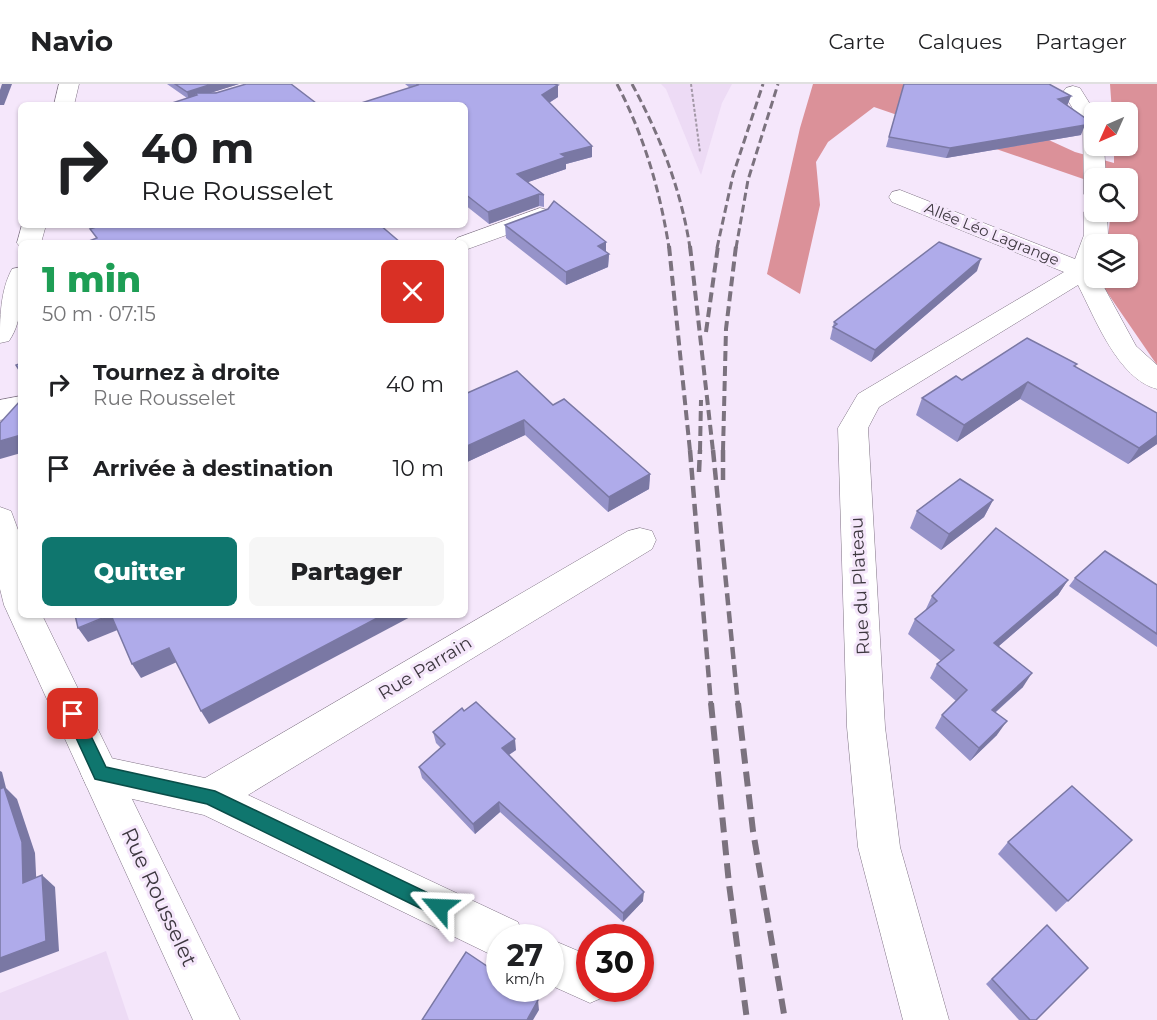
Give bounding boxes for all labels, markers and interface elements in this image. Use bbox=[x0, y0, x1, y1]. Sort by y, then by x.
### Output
text: Navio bbox=[30, 24, 113, 58]
text: Carte bbox=[828, 29, 885, 54]
text: Calques bbox=[918, 29, 1002, 54]
text: Partager bbox=[1035, 29, 1127, 54]
north arrow bbox=[1084, 102, 1138, 156]
map controls bbox=[1084, 102, 1138, 288]
text: 40 m bbox=[141, 122, 254, 174]
icon: right bbox=[42, 126, 120, 204]
button: search bbox=[1084, 168, 1138, 222]
text: Rue Rousselet bbox=[141, 174, 334, 207]
street label: Allée Léo Lagrange bbox=[922, 198, 1062, 269]
button: layers bbox=[1084, 234, 1138, 288]
text: 1 min bbox=[42, 257, 141, 301]
button: close bbox=[381, 260, 444, 323]
text: 50 m · 07:15 bbox=[42, 302, 156, 326]
text: Tournez à droite bbox=[93, 359, 280, 386]
icon: right bbox=[42, 368, 75, 401]
text: 40 m bbox=[386, 371, 444, 398]
text: Rue Rousselet bbox=[93, 386, 236, 410]
icon: arrive bbox=[42, 452, 75, 485]
text: Arrivée à destination bbox=[93, 455, 333, 482]
text: 10 m bbox=[392, 455, 444, 482]
street label: Rue du Plateau bbox=[845, 516, 875, 656]
button: Quitter bbox=[42, 537, 237, 606]
button: Partager bbox=[249, 537, 444, 606]
street label: Rue Parrain bbox=[374, 631, 476, 705]
pin bbox=[47, 688, 98, 739]
icon: arrive bbox=[56, 697, 89, 730]
street label: Rue Rousselet bbox=[116, 824, 202, 970]
position arrow bbox=[407, 875, 471, 939]
speed limit sign: 30 bbox=[576, 924, 654, 1002]
text: 27 bbox=[507, 937, 543, 974]
text: km/h bbox=[505, 969, 545, 988]

